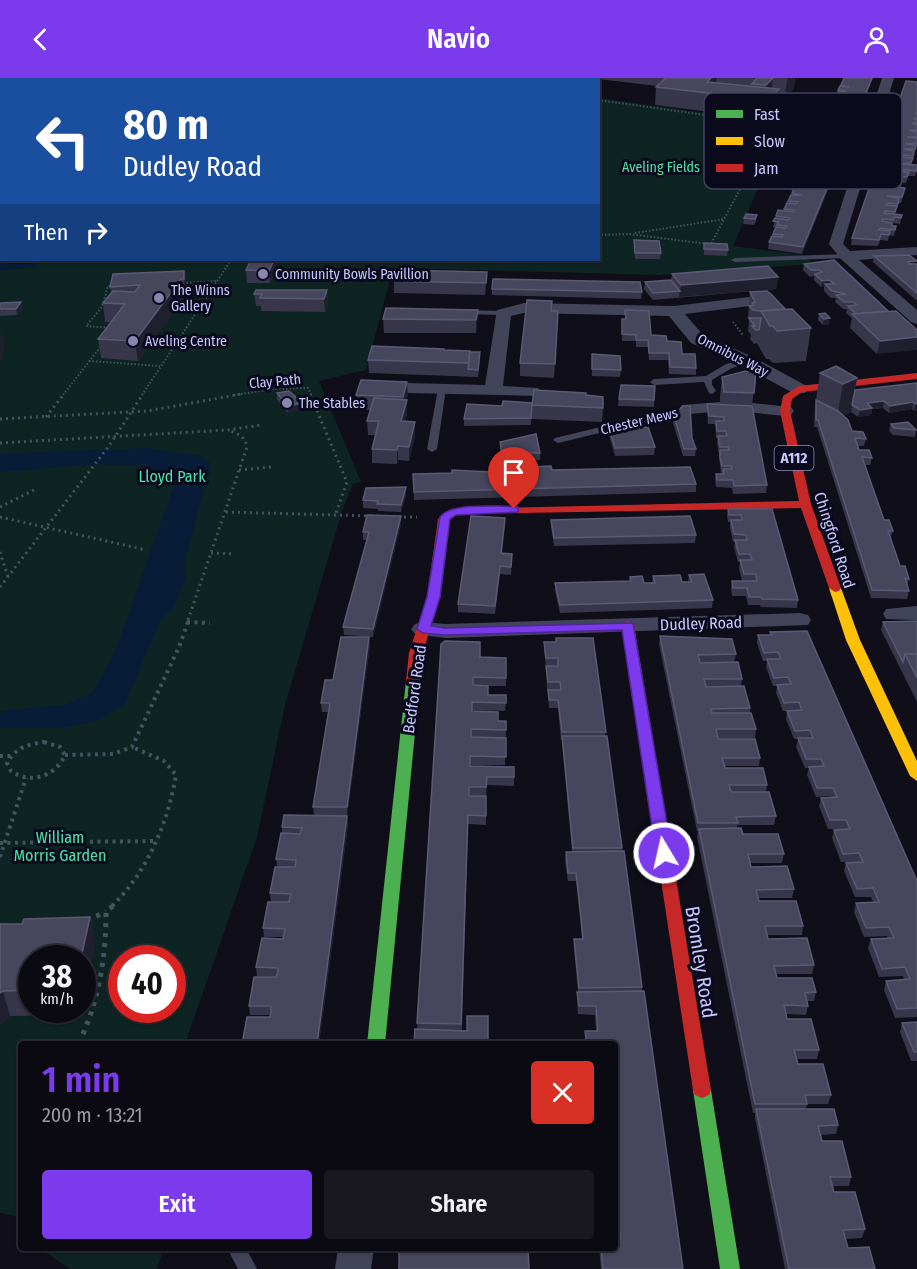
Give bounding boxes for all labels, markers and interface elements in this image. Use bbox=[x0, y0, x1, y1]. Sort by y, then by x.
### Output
icon: back bbox=[24, 23, 57, 56]
text: Navio bbox=[427, 23, 490, 55]
icon: person bbox=[860, 23, 893, 56]
legend bbox=[704, 93, 902, 189]
text: 80 m bbox=[123, 100, 209, 150]
icon: left bbox=[24, 102, 102, 180]
text: Fast bbox=[754, 105, 781, 124]
text: Slow bbox=[754, 132, 785, 151]
text: Dudley Road bbox=[123, 151, 262, 183]
park label: Aveling Fields bbox=[622, 159, 700, 176]
text: Jam bbox=[754, 159, 779, 178]
icon: right bbox=[80, 216, 113, 249]
text: Then bbox=[24, 219, 68, 246]
place label: Community Bowls Pavillion bbox=[275, 266, 429, 283]
marker: Community Bowls Pavillion bbox=[256, 267, 270, 281]
place label: The Winns Gallery bbox=[171, 282, 230, 315]
marker: The Winns Gallery bbox=[152, 291, 166, 305]
street label: Omnibus Way bbox=[694, 330, 772, 381]
place label: Aveling Centre bbox=[145, 333, 227, 350]
marker: Aveling Centre bbox=[126, 334, 140, 348]
street label: Clay Path bbox=[248, 371, 302, 392]
place label: The Stables bbox=[299, 395, 365, 412]
marker: The Stables bbox=[280, 396, 294, 410]
street label: Chester Mews bbox=[599, 404, 679, 439]
road number: A112 bbox=[774, 446, 814, 470]
pin bbox=[488, 447, 539, 509]
icon: arrive bbox=[497, 456, 530, 489]
park label: Lloyd Park bbox=[138, 467, 206, 486]
street label: Chingford Road bbox=[810, 490, 859, 591]
street label: Dudley Road bbox=[660, 613, 742, 634]
street label: Bedford Road bbox=[399, 644, 430, 734]
position arrow bbox=[632, 821, 696, 885]
park label: William Morris Garden bbox=[14, 828, 106, 865]
street label: Bromley Road bbox=[680, 904, 722, 1020]
speed limit sign: 40 bbox=[108, 945, 186, 1023]
text: 38 bbox=[42, 959, 72, 995]
text: km/h bbox=[40, 990, 74, 1008]
text: 1 min bbox=[42, 1058, 120, 1102]
button: close bbox=[531, 1061, 594, 1124]
text: 200 m · 13:21 bbox=[42, 1103, 143, 1127]
button: Exit bbox=[42, 1170, 312, 1239]
button: Share bbox=[324, 1170, 594, 1239]

